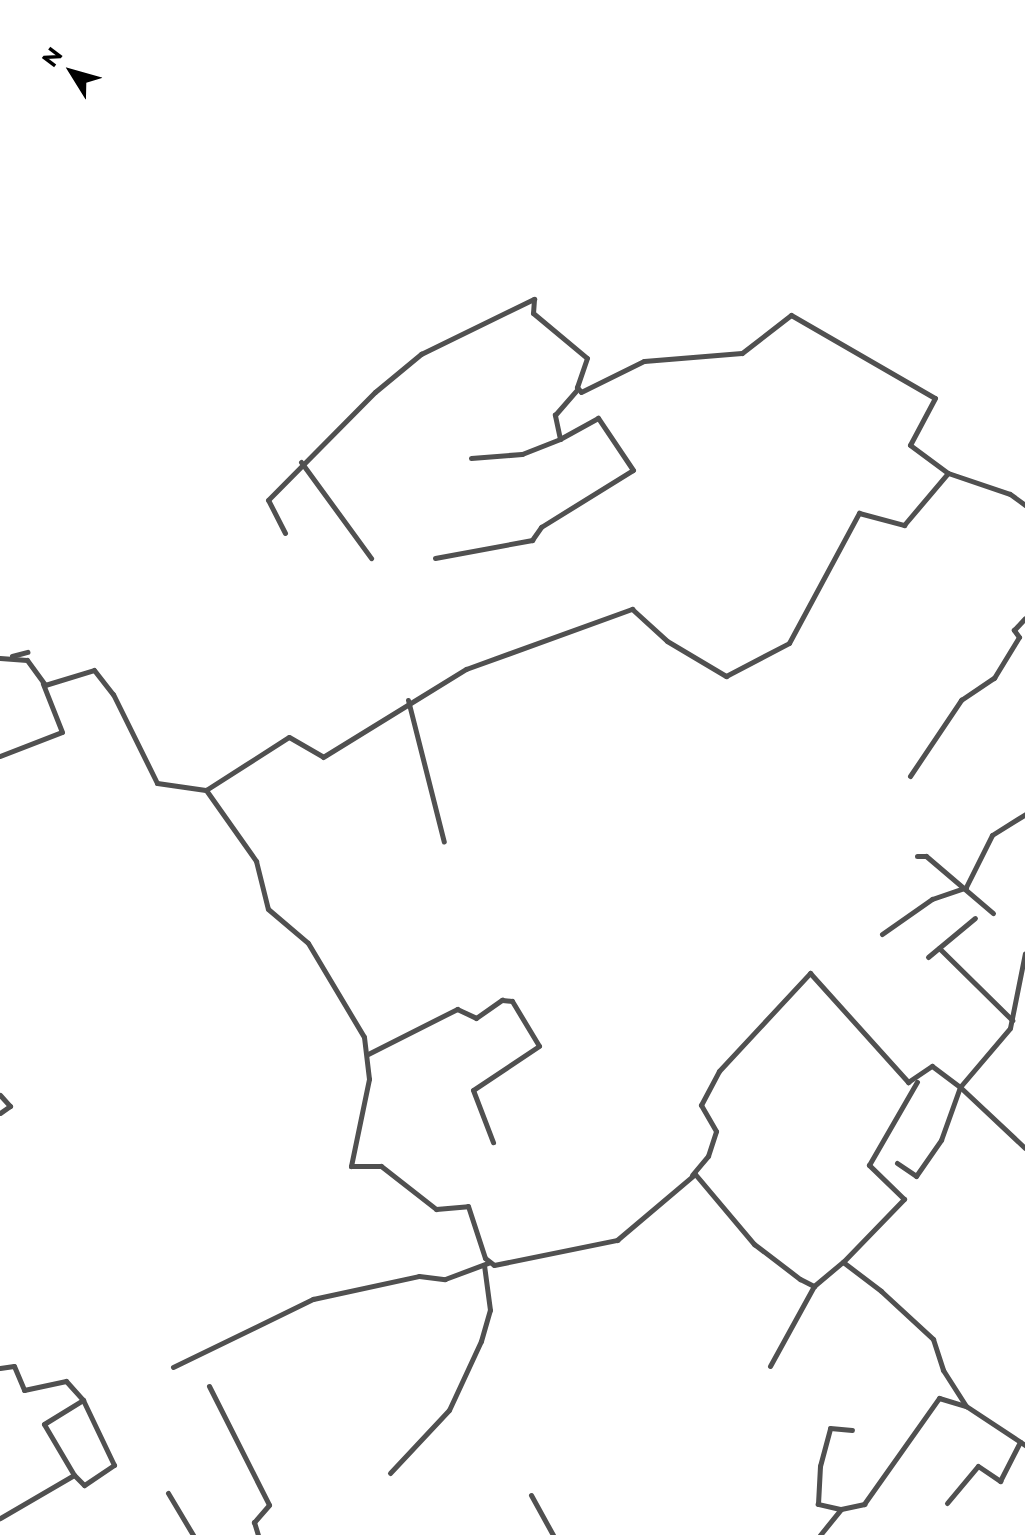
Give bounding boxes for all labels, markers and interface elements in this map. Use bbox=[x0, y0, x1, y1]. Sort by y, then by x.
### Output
north arrow bbox=[32, 32, 112, 112]
text: N bbox=[36, 42, 69, 72]

